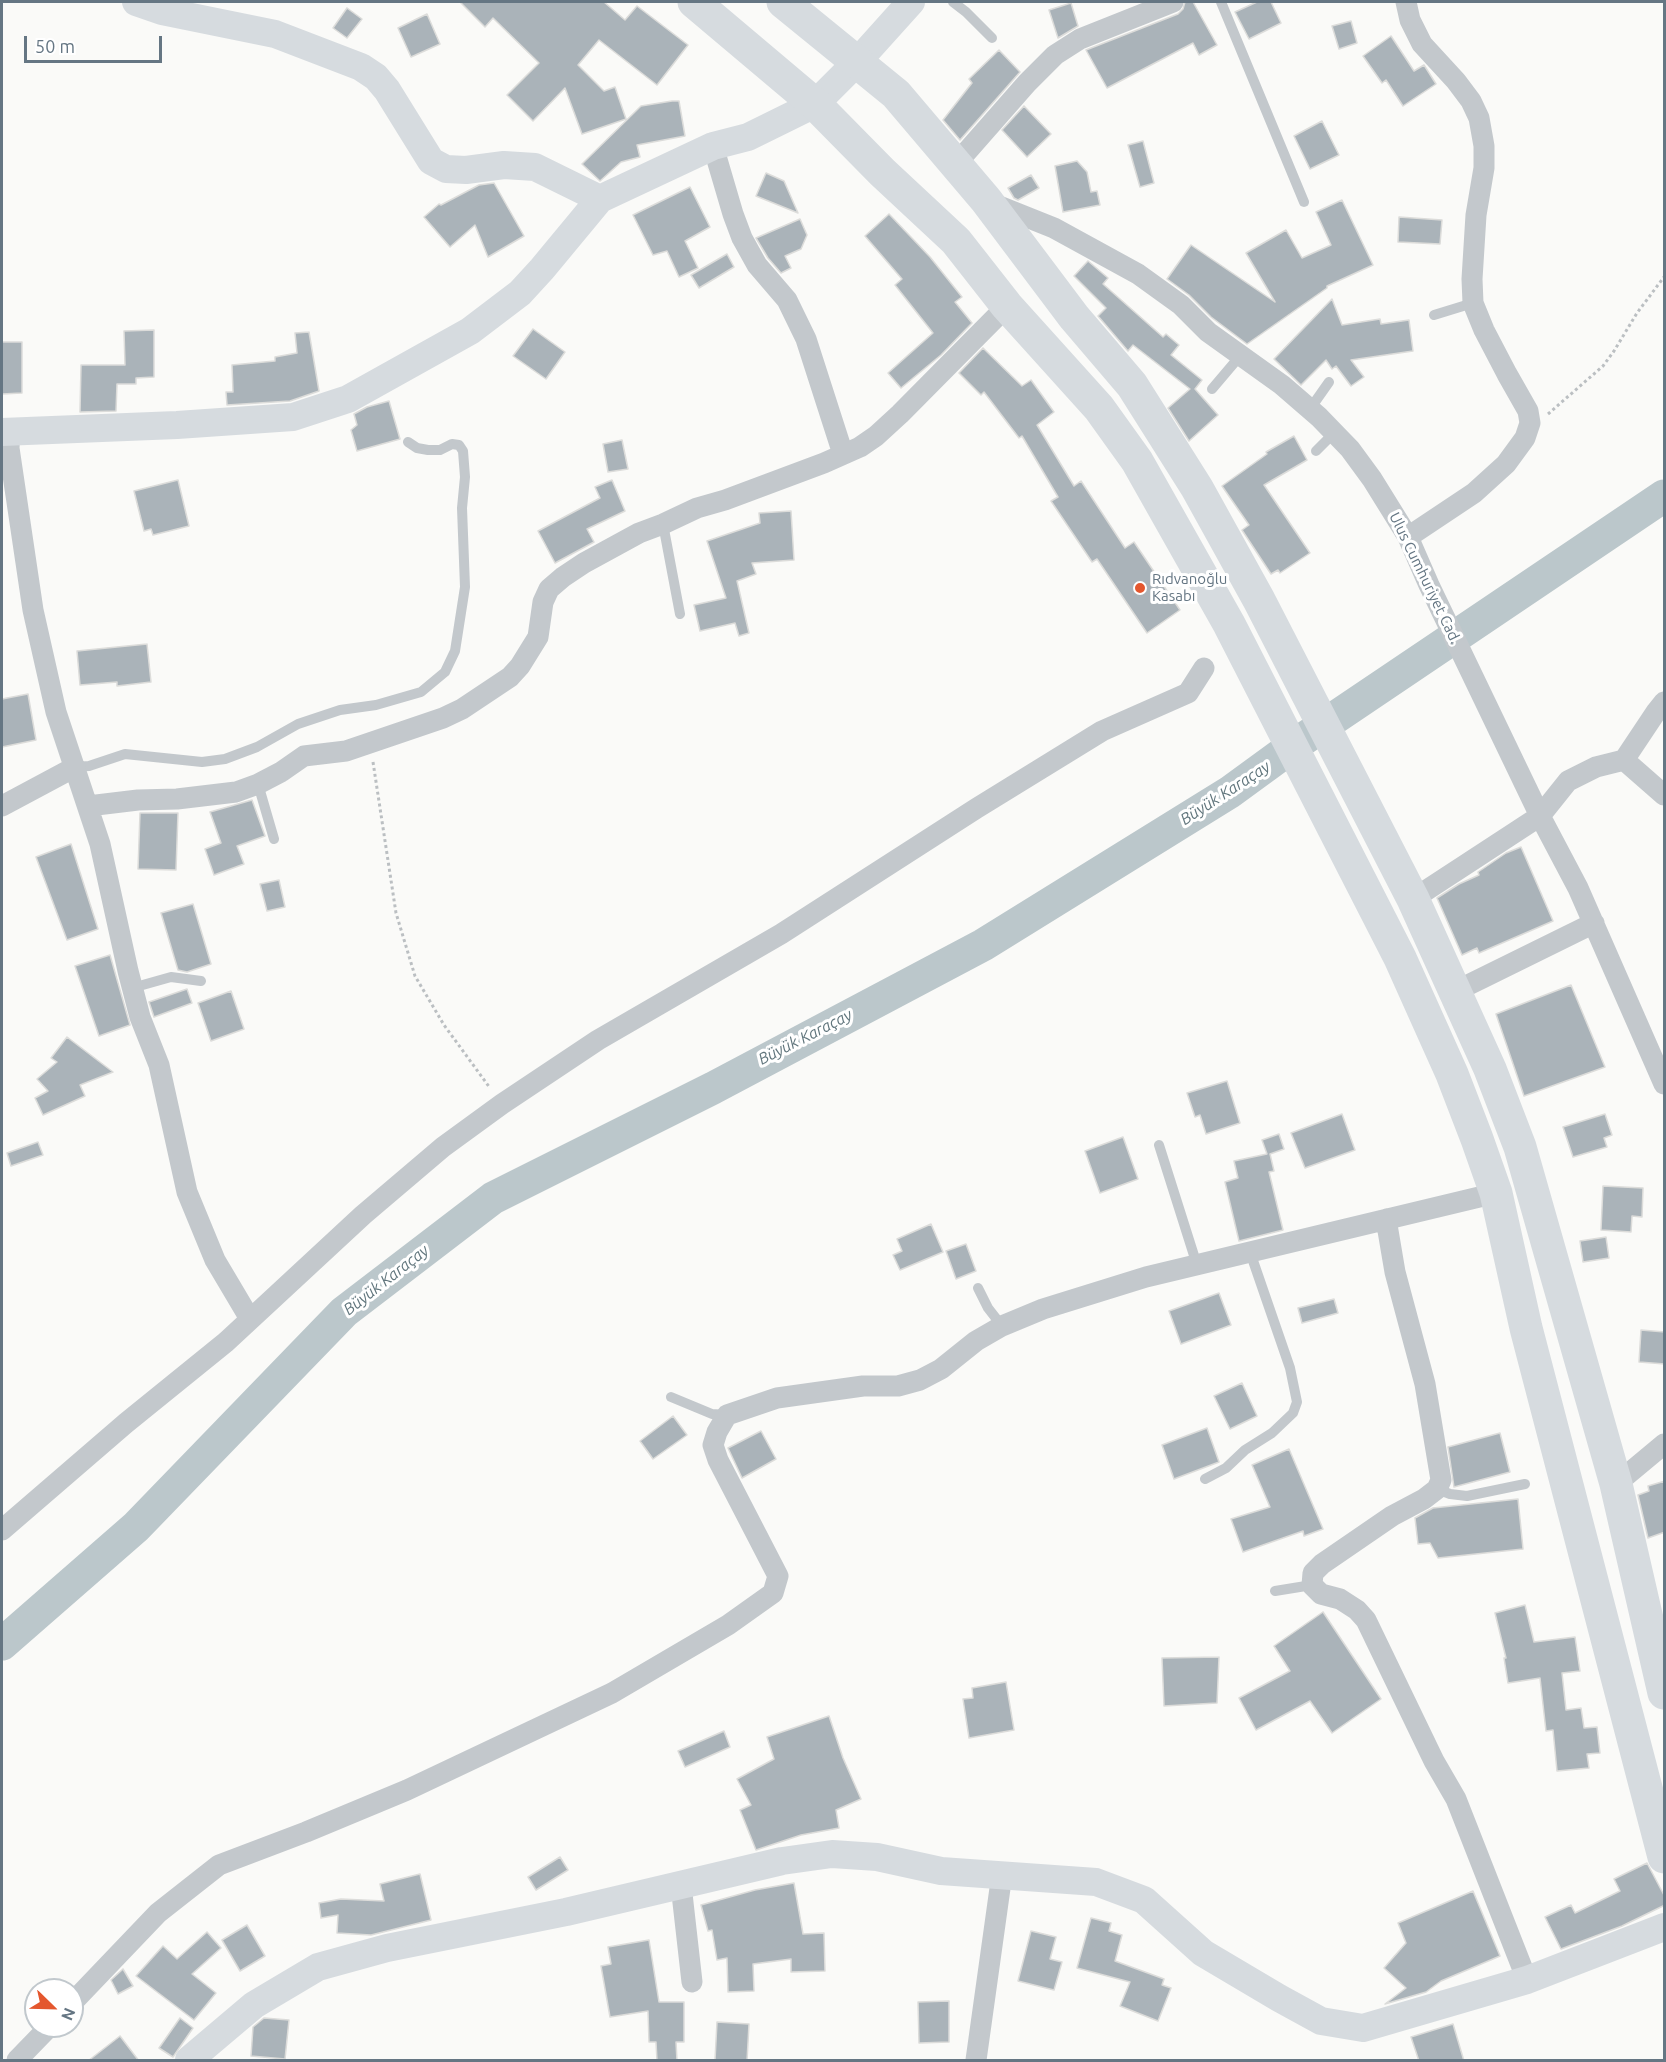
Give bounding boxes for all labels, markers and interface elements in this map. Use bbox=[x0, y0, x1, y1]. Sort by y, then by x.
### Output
scale bar bbox=[27, 24, 165, 62]
text: 50 m bbox=[35, 36, 75, 56]
street label: Ulus Cumhuriyet Cad. bbox=[1385, 509, 1465, 647]
place label: Rıdvanoğlu Kasabı bbox=[1152, 570, 1227, 605]
marker: Rıdvanoğlu Kasabı bbox=[1133, 581, 1147, 595]
water label: Büyük Karaçay bbox=[1177, 757, 1273, 829]
water label: Büyük Karaçay bbox=[755, 1005, 855, 1069]
water label: Büyük Karaçay bbox=[340, 1241, 432, 1319]
north arrow bbox=[24, 1978, 84, 2038]
text: N bbox=[58, 2005, 79, 2023]

